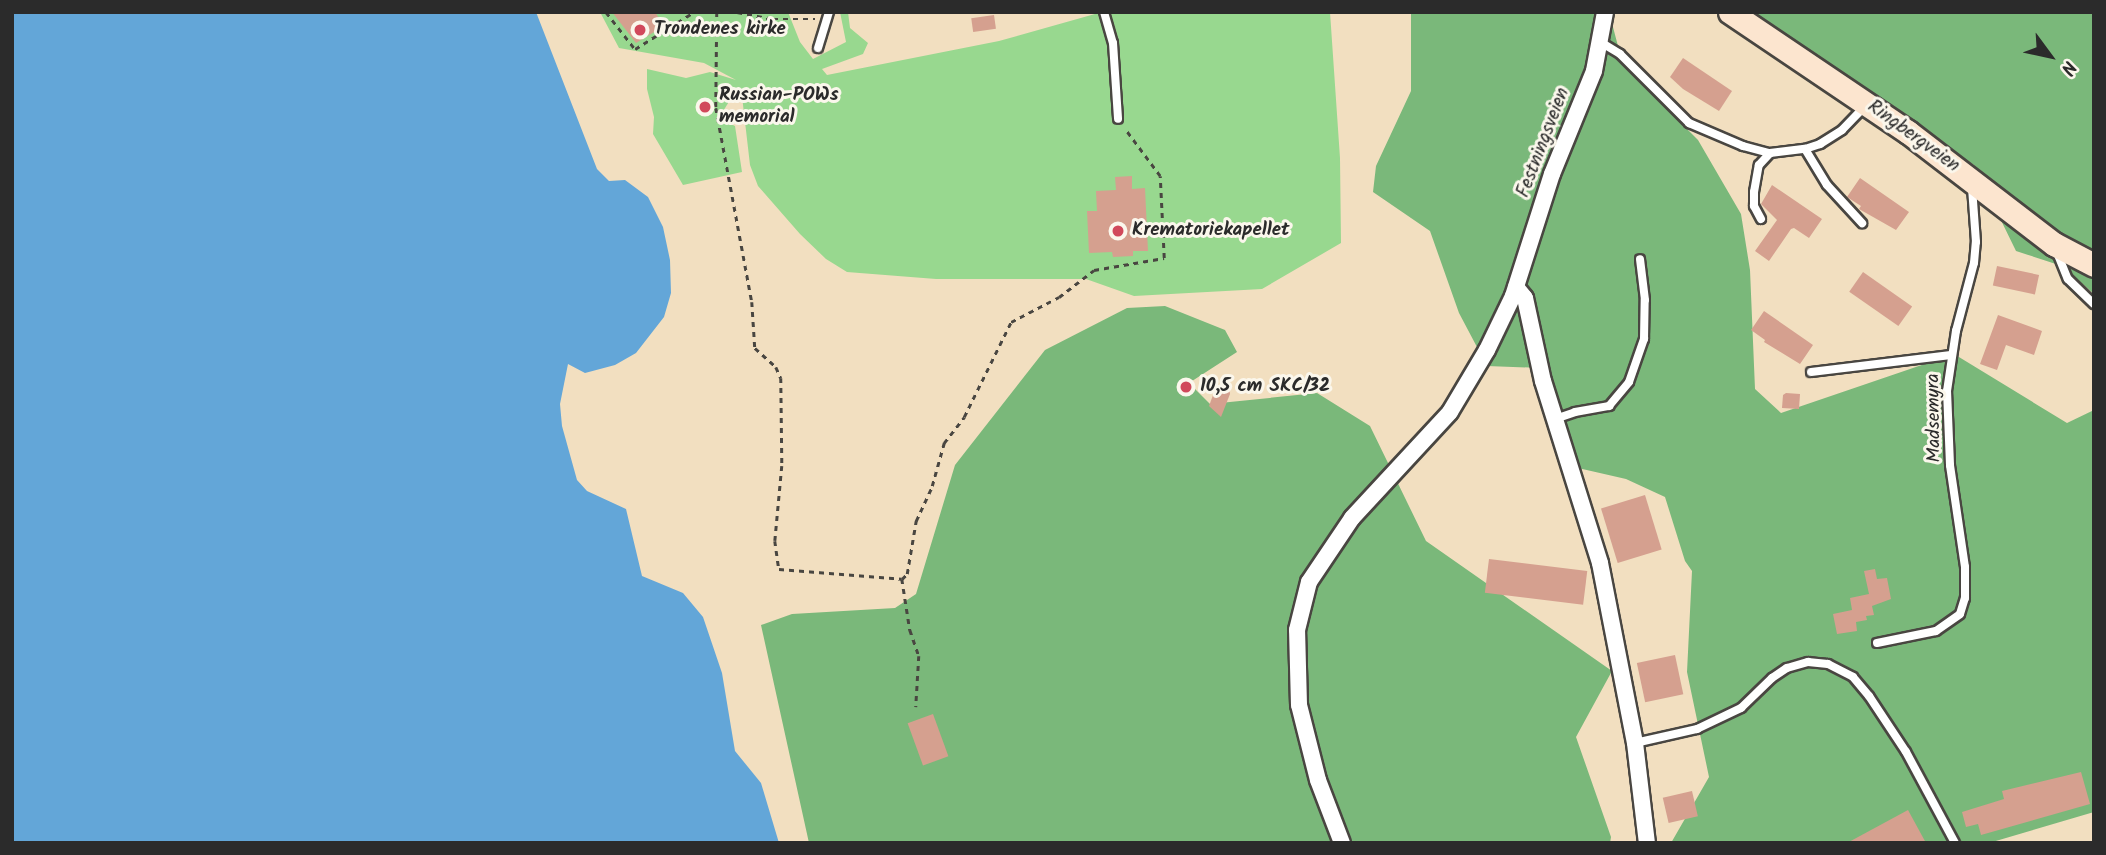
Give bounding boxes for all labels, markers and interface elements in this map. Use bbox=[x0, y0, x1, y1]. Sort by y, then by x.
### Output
place label: Trondenes kirke bbox=[654, 19, 786, 41]
north arrow bbox=[2015, 21, 2085, 91]
marker: Trondenes kirke bbox=[632, 22, 648, 38]
text: N bbox=[2052, 54, 2083, 81]
place label: Russian-POWs memorial bbox=[719, 85, 839, 129]
street label: Festningsveien bbox=[1513, 85, 1575, 201]
street label: Ringbergveien bbox=[1862, 96, 1964, 178]
marker: Russian-POWs memorial bbox=[697, 99, 713, 115]
place label: Krematoriekapellet bbox=[1132, 220, 1290, 242]
marker: Krematoriekapellet bbox=[1110, 223, 1126, 239]
street label: Madsemyra bbox=[1923, 373, 1947, 463]
place label: 10,5 cm SKC/32 bbox=[1200, 376, 1330, 398]
marker: 10,5 cm SKC/32 bbox=[1178, 379, 1194, 395]

